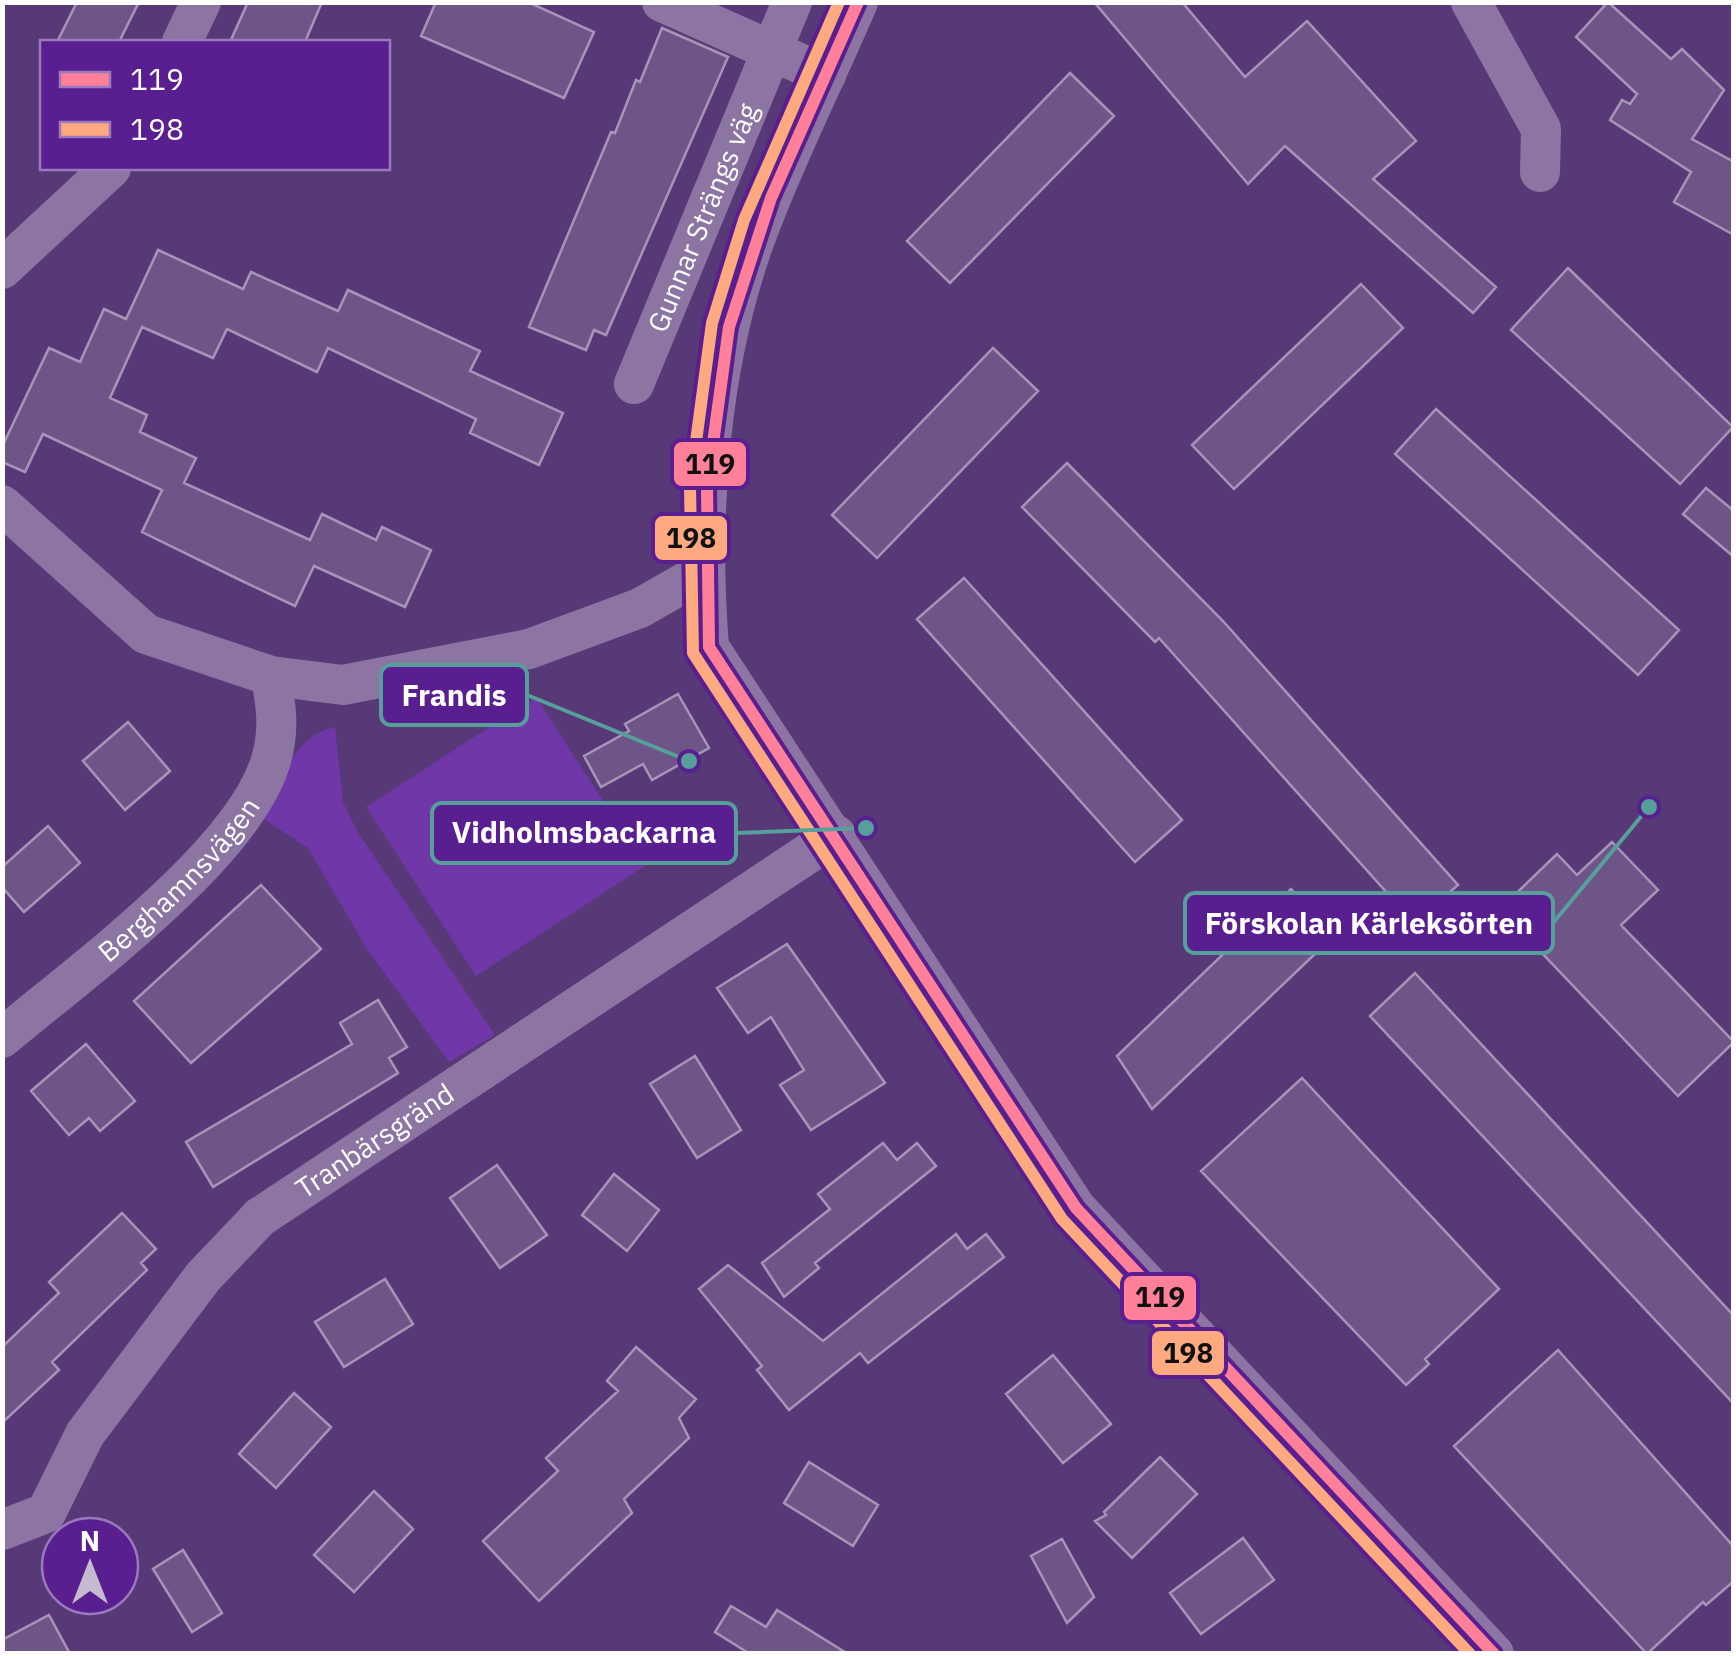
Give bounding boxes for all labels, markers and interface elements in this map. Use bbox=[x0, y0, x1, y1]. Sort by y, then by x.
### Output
legend bbox=[40, 40, 390, 170]
text: 119 bbox=[130, 59, 184, 98]
street label: Gunnar Strängs väg bbox=[639, 97, 766, 338]
text: 198 bbox=[130, 109, 184, 148]
line badge: 119 bbox=[672, 440, 748, 488]
text: 119 bbox=[685, 445, 735, 482]
line badge: 198 bbox=[653, 514, 729, 562]
text: 198 bbox=[666, 519, 716, 556]
callout: Frandis bbox=[381, 665, 527, 725]
text: Frandis bbox=[401, 675, 507, 714]
street label: Berghamnsvägen bbox=[90, 790, 268, 970]
callout: Vidholmsbackarna bbox=[432, 803, 736, 863]
text: Vidholmsbackarna bbox=[452, 812, 716, 851]
callout: Förskolan Kärleksörten bbox=[1185, 893, 1553, 953]
text: Förskolan Kärleksörten bbox=[1205, 903, 1533, 942]
street label: Tranbärsgränd bbox=[288, 1075, 461, 1206]
line badge: 119 bbox=[1122, 1274, 1198, 1322]
text: 119 bbox=[1135, 1278, 1185, 1315]
line badge: 198 bbox=[1150, 1329, 1226, 1377]
text: 198 bbox=[1163, 1334, 1213, 1371]
north arrow bbox=[40, 1516, 140, 1616]
text: N bbox=[80, 1522, 100, 1559]

